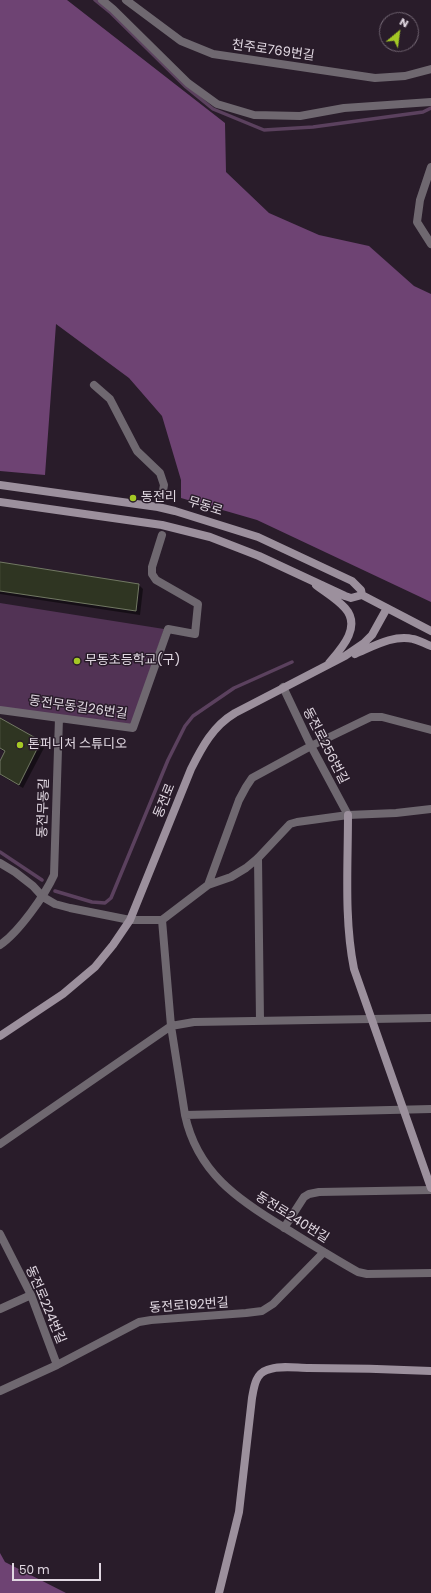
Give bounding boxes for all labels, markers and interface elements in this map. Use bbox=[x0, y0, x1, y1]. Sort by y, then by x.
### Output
north arrow bbox=[379, 12, 419, 52]
text: N bbox=[397, 13, 412, 31]
street label: 천주로769번길 bbox=[231, 37, 315, 65]
place label: 동전리 bbox=[141, 490, 177, 506]
marker: 동전리 bbox=[128, 493, 138, 503]
street label: 무동로 bbox=[186, 494, 224, 520]
place label: 무동초등학교(구) bbox=[85, 653, 181, 669]
marker: 무동초등학교(구) bbox=[72, 656, 82, 666]
street label: 동전무동길26번길 bbox=[28, 693, 128, 723]
street label: 동전로256번길 bbox=[299, 705, 351, 787]
place label: 톤퍼니처 스튜디오 bbox=[28, 737, 127, 753]
marker: 톤퍼니처 스튜디오 bbox=[15, 740, 25, 750]
street label: 동전무동길 bbox=[35, 778, 53, 838]
street label: 동전로 bbox=[151, 781, 179, 821]
street label: 동전로240번길 bbox=[252, 1189, 332, 1247]
street label: 동전로224번길 bbox=[22, 1264, 68, 1346]
street label: 동전로192번길 bbox=[149, 1295, 229, 1317]
scale bar bbox=[14, 1555, 103, 1581]
text: 50 m bbox=[19, 1561, 50, 1578]

